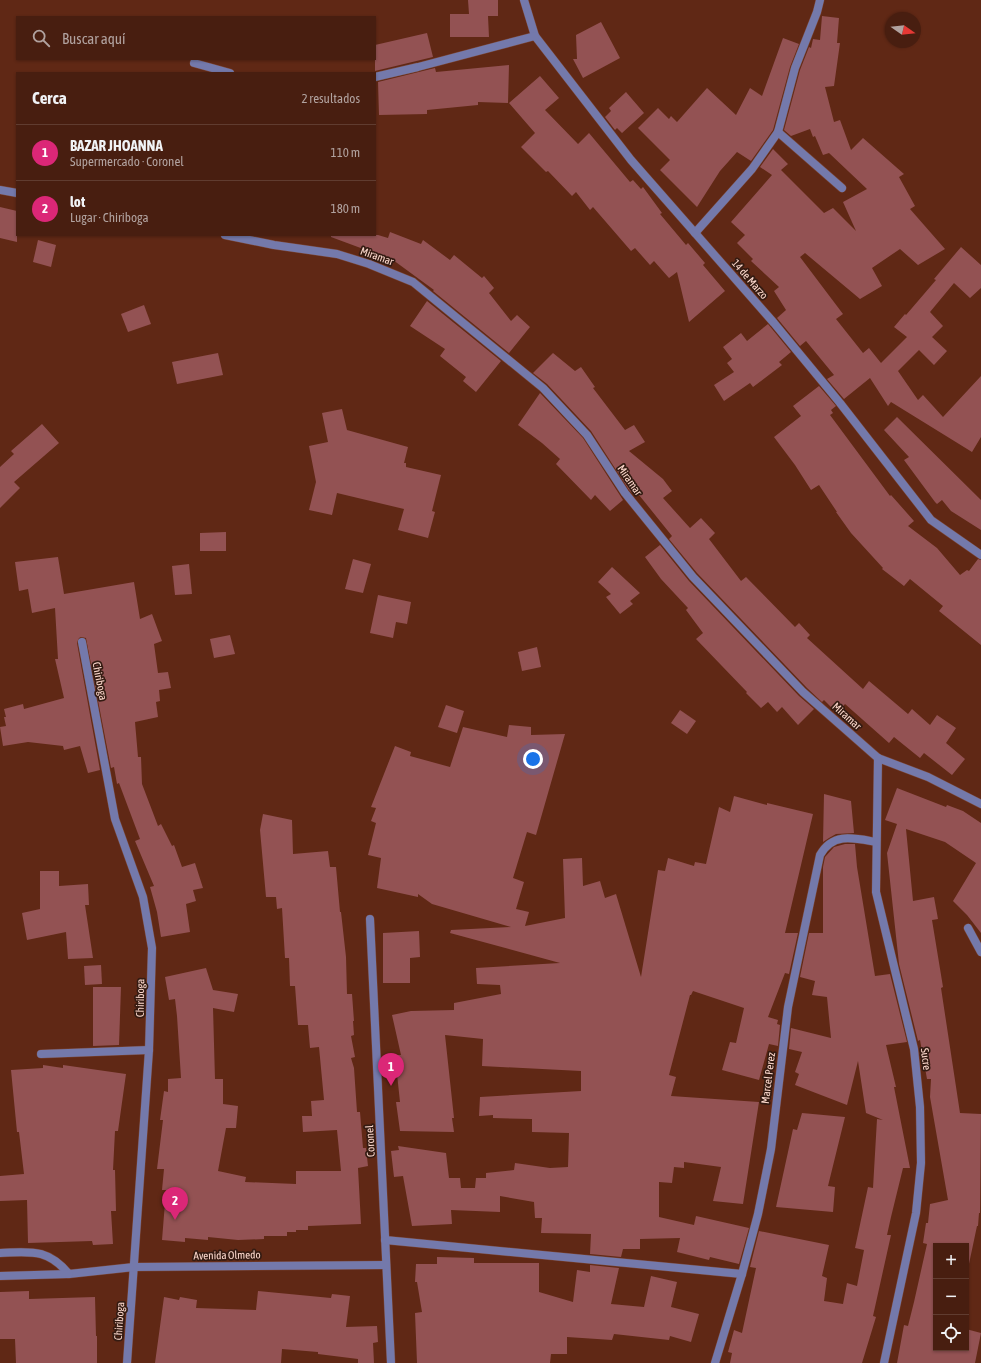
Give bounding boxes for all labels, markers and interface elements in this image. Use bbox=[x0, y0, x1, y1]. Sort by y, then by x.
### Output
north arrow bbox=[885, 12, 921, 48]
search box bbox=[16, 16, 376, 60]
icon: search bbox=[30, 27, 52, 49]
text: Buscar aquí bbox=[62, 30, 125, 47]
text: Cerca bbox=[32, 88, 67, 108]
text: 2 resultados bbox=[301, 91, 360, 106]
text: BAZAR JHOANNA bbox=[70, 137, 163, 154]
text: 1 bbox=[42, 145, 48, 160]
text: 110 m bbox=[331, 145, 360, 160]
text: Supermercado · Coronel bbox=[70, 154, 184, 169]
text: lot bbox=[70, 193, 85, 210]
text: 2 bbox=[42, 201, 48, 216]
text: 180 m bbox=[331, 201, 360, 216]
text: Lugar · Chiriboga bbox=[70, 210, 148, 225]
street label: Miramar bbox=[359, 244, 396, 268]
street label: 14 de Marzo bbox=[730, 257, 770, 301]
street label: Miramar bbox=[615, 462, 645, 498]
street label: Chiriboga bbox=[90, 661, 110, 701]
street label: Miramar bbox=[830, 700, 864, 732]
your location bbox=[523, 749, 543, 769]
street label: Chiriboga bbox=[134, 979, 146, 1017]
street label: Sucre bbox=[919, 1047, 933, 1071]
street label: Marcel Perez bbox=[759, 1052, 777, 1104]
pin: 1 bbox=[378, 1053, 404, 1086]
street label: Coronel bbox=[363, 1125, 377, 1157]
pin: 2 bbox=[162, 1187, 188, 1220]
map controls bbox=[933, 1243, 969, 1351]
button: + bbox=[933, 1243, 969, 1279]
street label: Avenida Olmedo bbox=[193, 1248, 261, 1262]
button: − bbox=[933, 1279, 969, 1315]
street label: Chiriboga bbox=[112, 1301, 126, 1341]
button: locate bbox=[933, 1315, 969, 1351]

